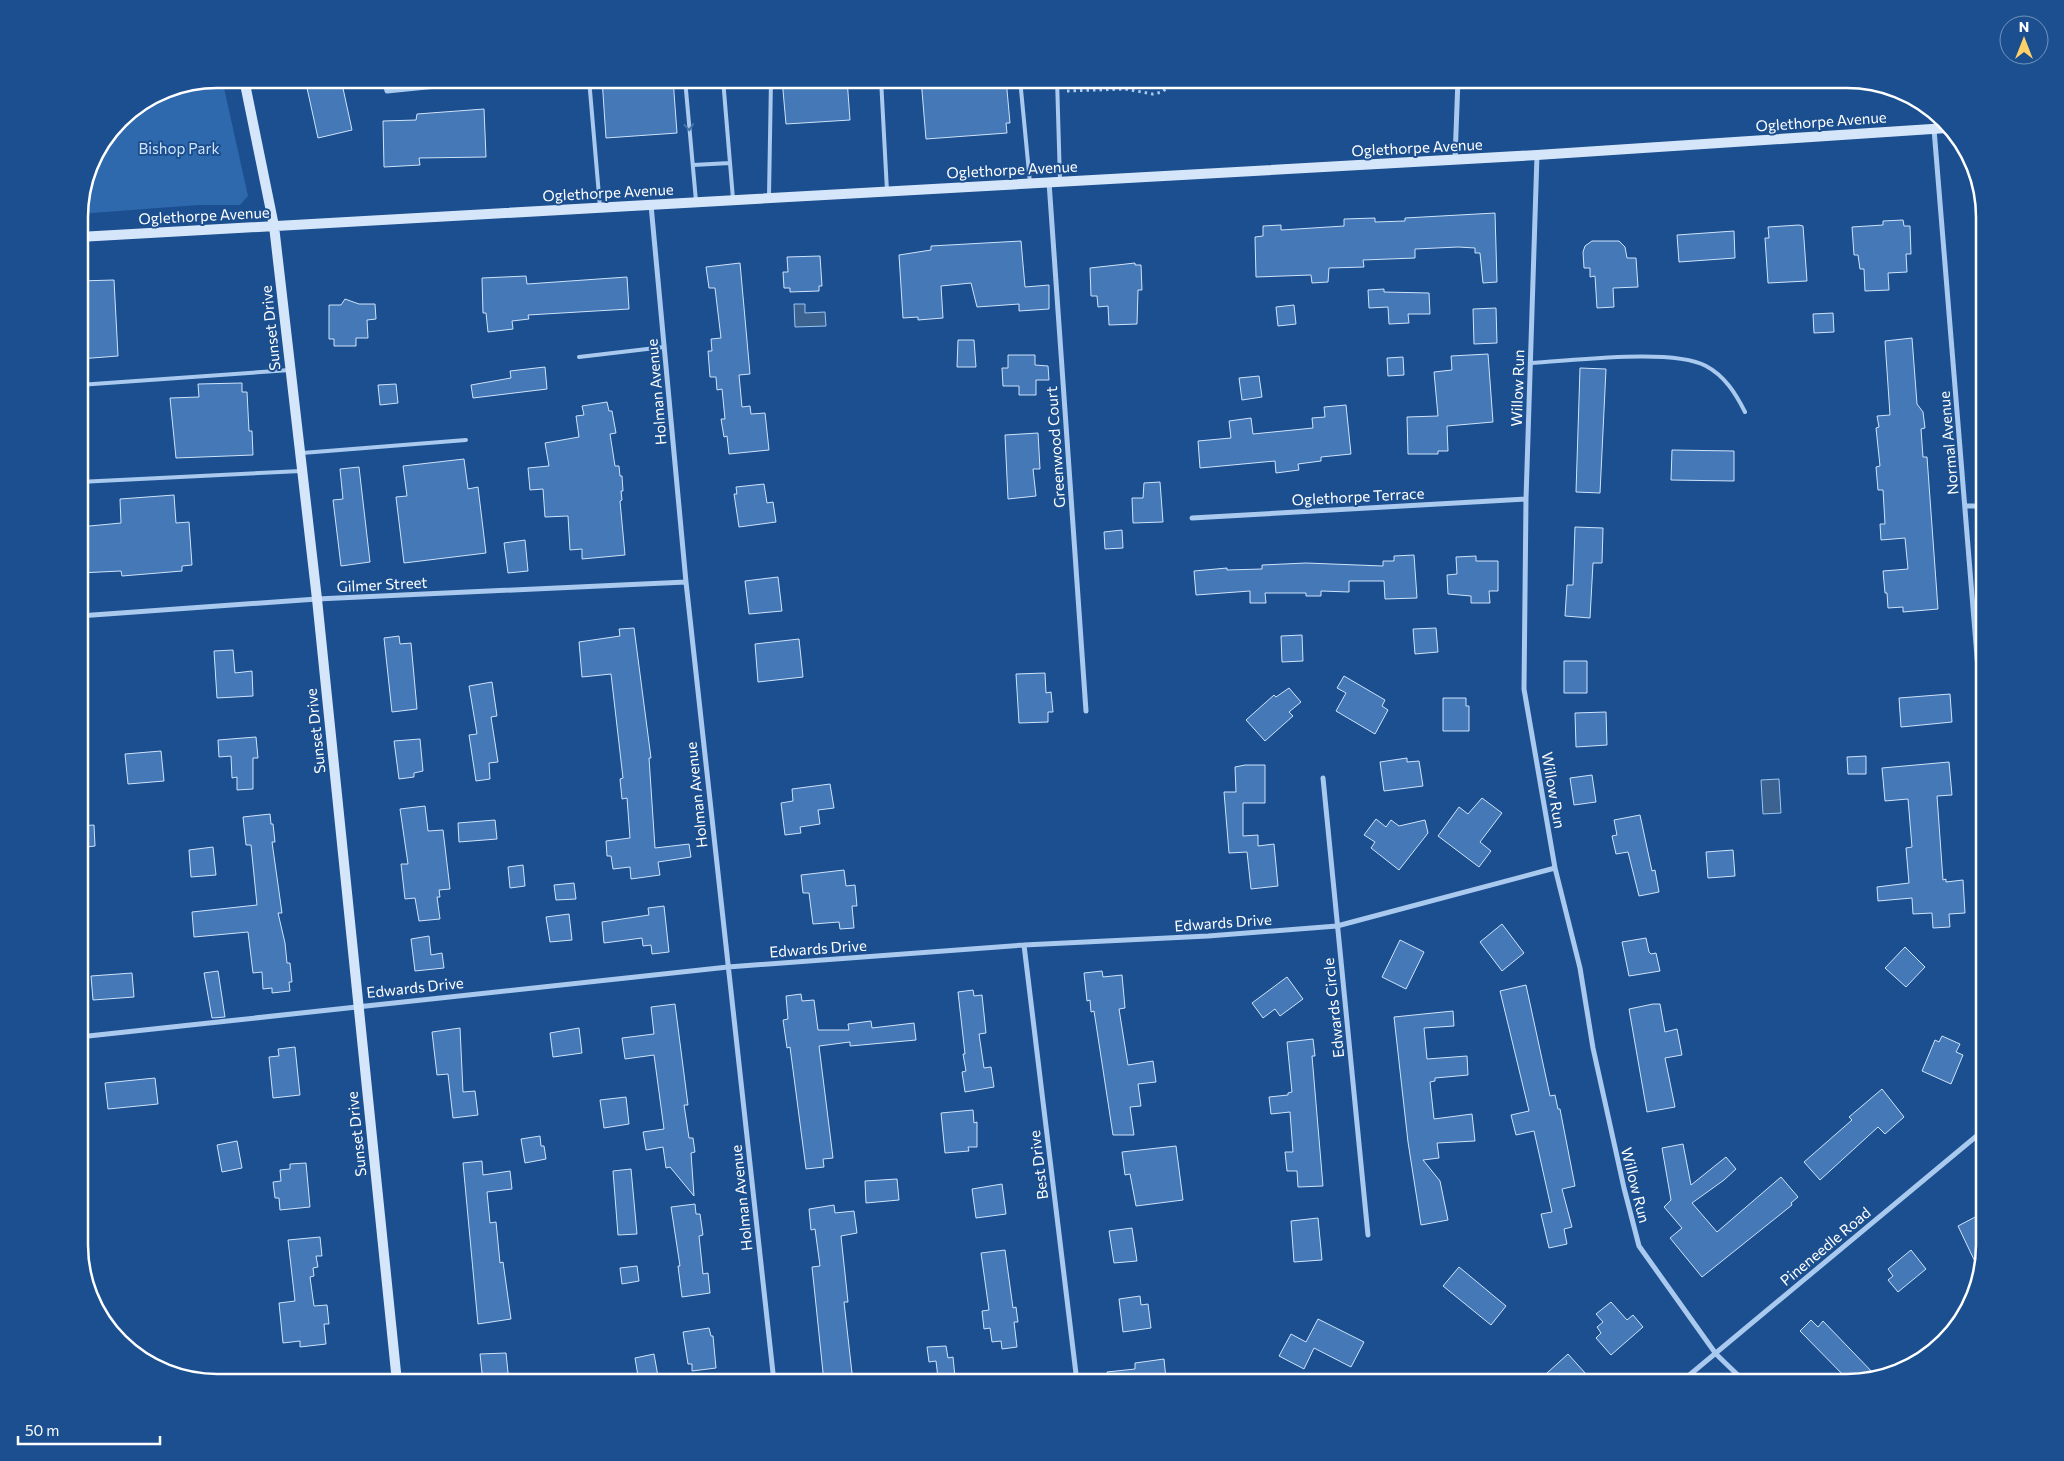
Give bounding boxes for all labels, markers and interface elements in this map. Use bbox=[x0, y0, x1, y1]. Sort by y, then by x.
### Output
north arrow bbox=[1999, 15, 2049, 65]
text: N bbox=[2019, 18, 2029, 35]
street label: Oglethorpe Avenue bbox=[1755, 107, 1887, 135]
one-way arrow bbox=[683, 124, 694, 132]
street label: Oglethorpe Avenue bbox=[1351, 135, 1483, 159]
park label: Bishop Park bbox=[138, 139, 220, 157]
street label: Oglethorpe Avenue bbox=[946, 157, 1078, 181]
street label: Oglethorpe Avenue bbox=[542, 180, 674, 204]
street label: Oglethorpe Avenue bbox=[138, 203, 270, 227]
street label: Sunset Drive bbox=[257, 284, 283, 372]
street label: Holman Avenue bbox=[642, 338, 670, 446]
street label: Willow Run bbox=[1507, 349, 1527, 427]
street label: Greenwood Court bbox=[1042, 386, 1068, 508]
street label: Normal Avenue bbox=[1935, 390, 1961, 496]
street label: Oglethorpe Terrace bbox=[1291, 484, 1425, 508]
street label: Gilmer Street bbox=[336, 573, 428, 595]
street label: Sunset Drive bbox=[302, 687, 328, 775]
street label: Holman Avenue bbox=[681, 741, 711, 849]
street label: Willow Run bbox=[1538, 750, 1570, 830]
street label: Edwards Drive bbox=[1174, 910, 1272, 934]
street label: Edwards Drive bbox=[769, 936, 867, 960]
street label: Edwards Circle bbox=[1319, 957, 1347, 1059]
street label: Edwards Drive bbox=[366, 973, 465, 1001]
street label: Sunset Drive bbox=[343, 1090, 369, 1178]
street label: Best Drive bbox=[1025, 1129, 1051, 1201]
street label: Holman Avenue bbox=[726, 1144, 756, 1252]
street label: Willow Run bbox=[1618, 1145, 1654, 1225]
street label: Pineneedle Road bbox=[1776, 1203, 1874, 1289]
scale bar bbox=[18, 1414, 160, 1446]
text: 50 m bbox=[25, 1421, 59, 1439]

